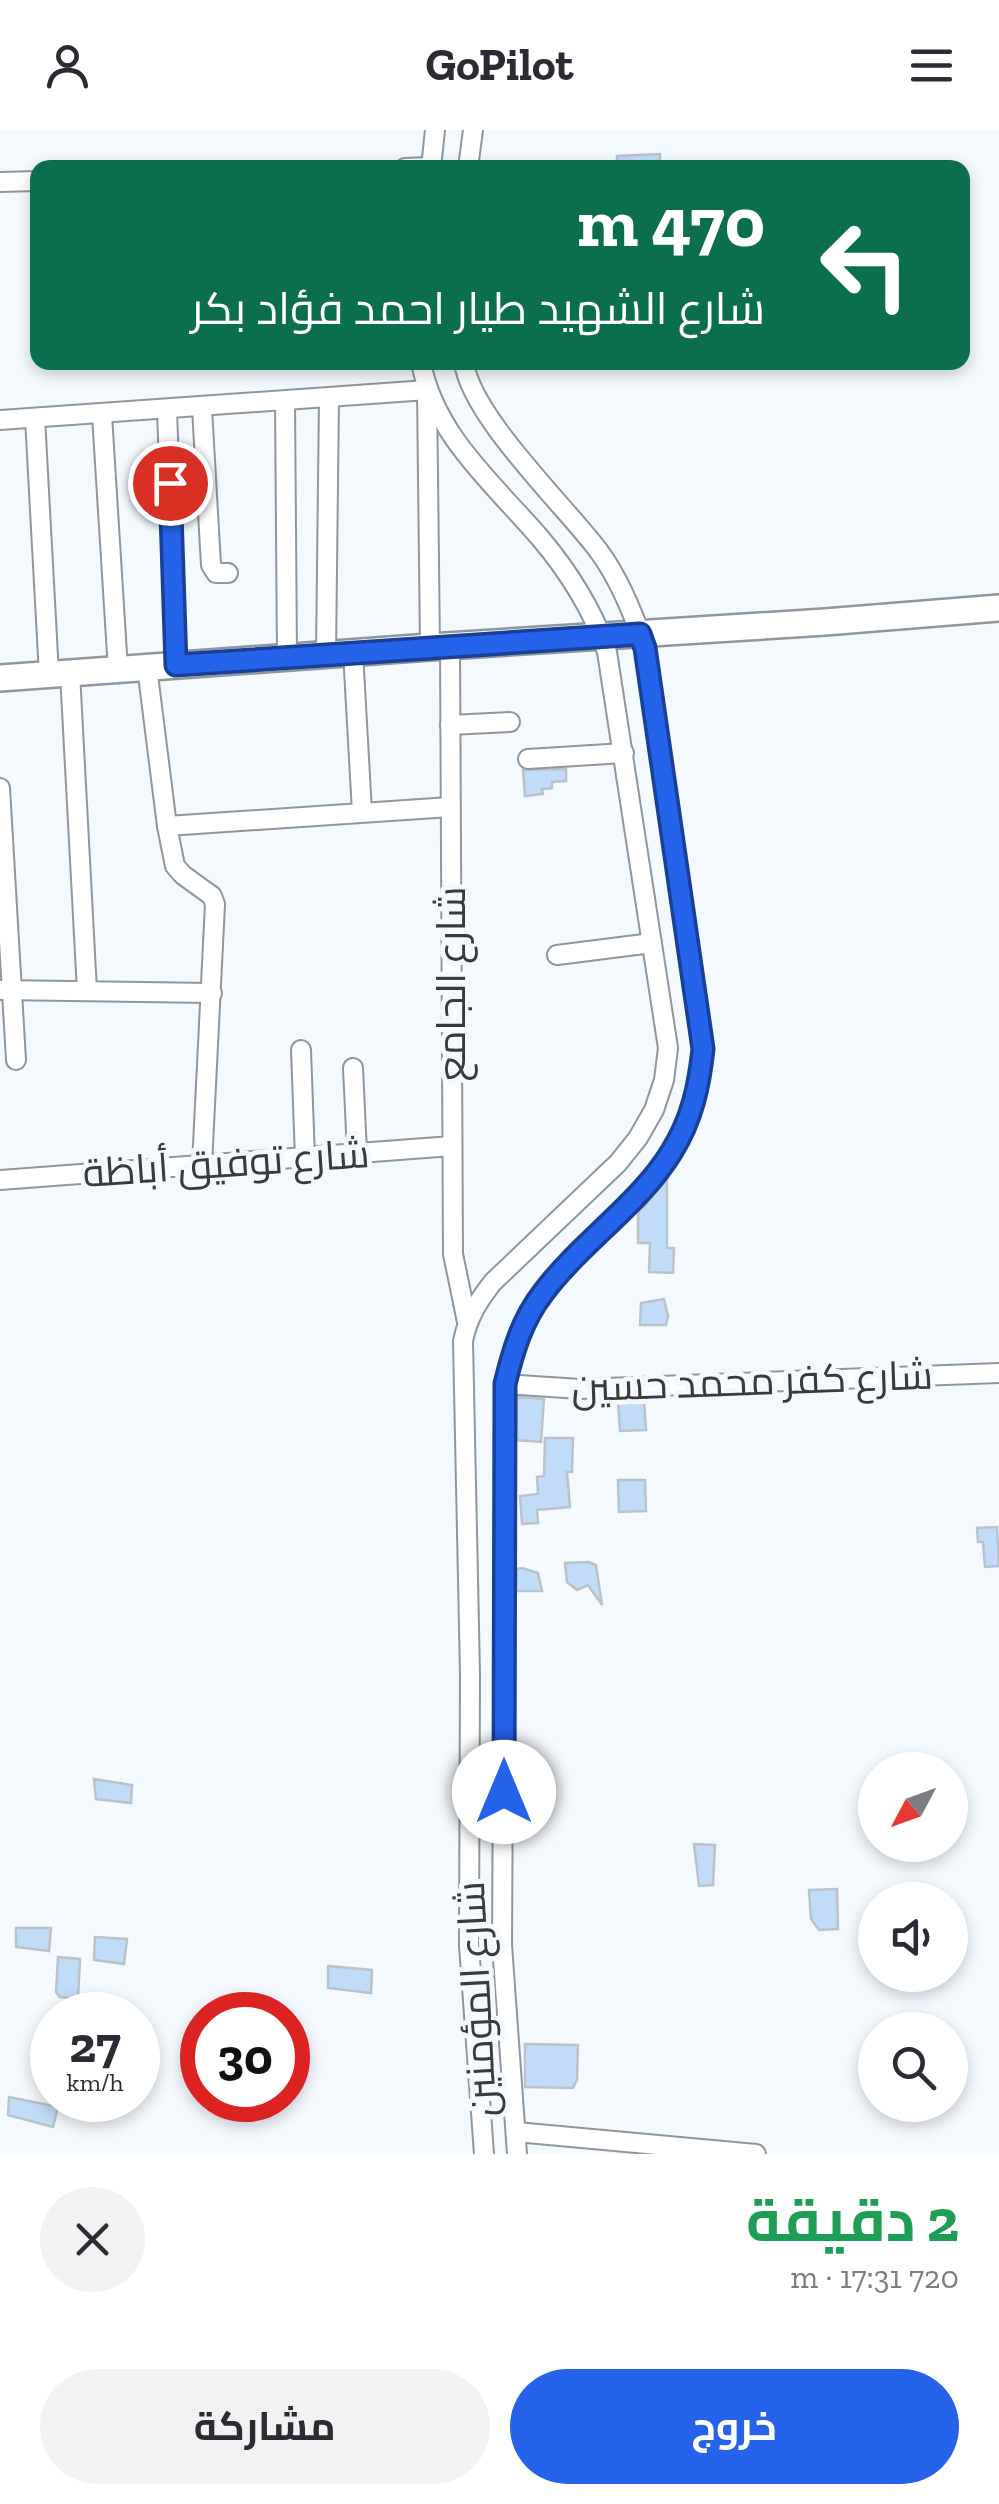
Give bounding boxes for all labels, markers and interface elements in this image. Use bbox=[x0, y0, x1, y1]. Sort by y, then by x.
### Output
icon: person bbox=[40, 38, 95, 93]
text: GoPilot bbox=[426, 38, 573, 92]
icon: menu bbox=[904, 38, 959, 93]
text: 470 m bbox=[577, 180, 765, 264]
icon: left bbox=[800, 200, 930, 330]
text: شارع الشهيد طيار احمد فؤاد بكر bbox=[191, 282, 765, 336]
pin bbox=[128, 441, 213, 526]
icon: arrive bbox=[143, 456, 198, 511]
street label: شارع الجامع bbox=[427, 886, 478, 1082]
street label: شارع توفيق أباظة bbox=[81, 1128, 371, 1200]
street label: شارع كفر محمد حسين bbox=[570, 1351, 934, 1414]
position arrow bbox=[452, 1740, 556, 1844]
north arrow bbox=[858, 1752, 968, 1862]
map controls bbox=[858, 1752, 968, 2122]
street label: شارع المؤمنين bbox=[446, 1880, 509, 2118]
button: sound bbox=[858, 1882, 968, 1992]
speed limit sign: 30 bbox=[180, 1992, 310, 2122]
button: search bbox=[858, 2012, 968, 2122]
text: 27 bbox=[69, 2015, 121, 2075]
text: km/h bbox=[66, 2067, 124, 2097]
text: 2 دقيقة bbox=[746, 2184, 959, 2256]
button: close bbox=[40, 2187, 145, 2292]
text: 720 m · 17:31 bbox=[791, 2258, 959, 2296]
button: مشاركة bbox=[40, 2369, 490, 2484]
button: خروج bbox=[510, 2369, 959, 2484]

